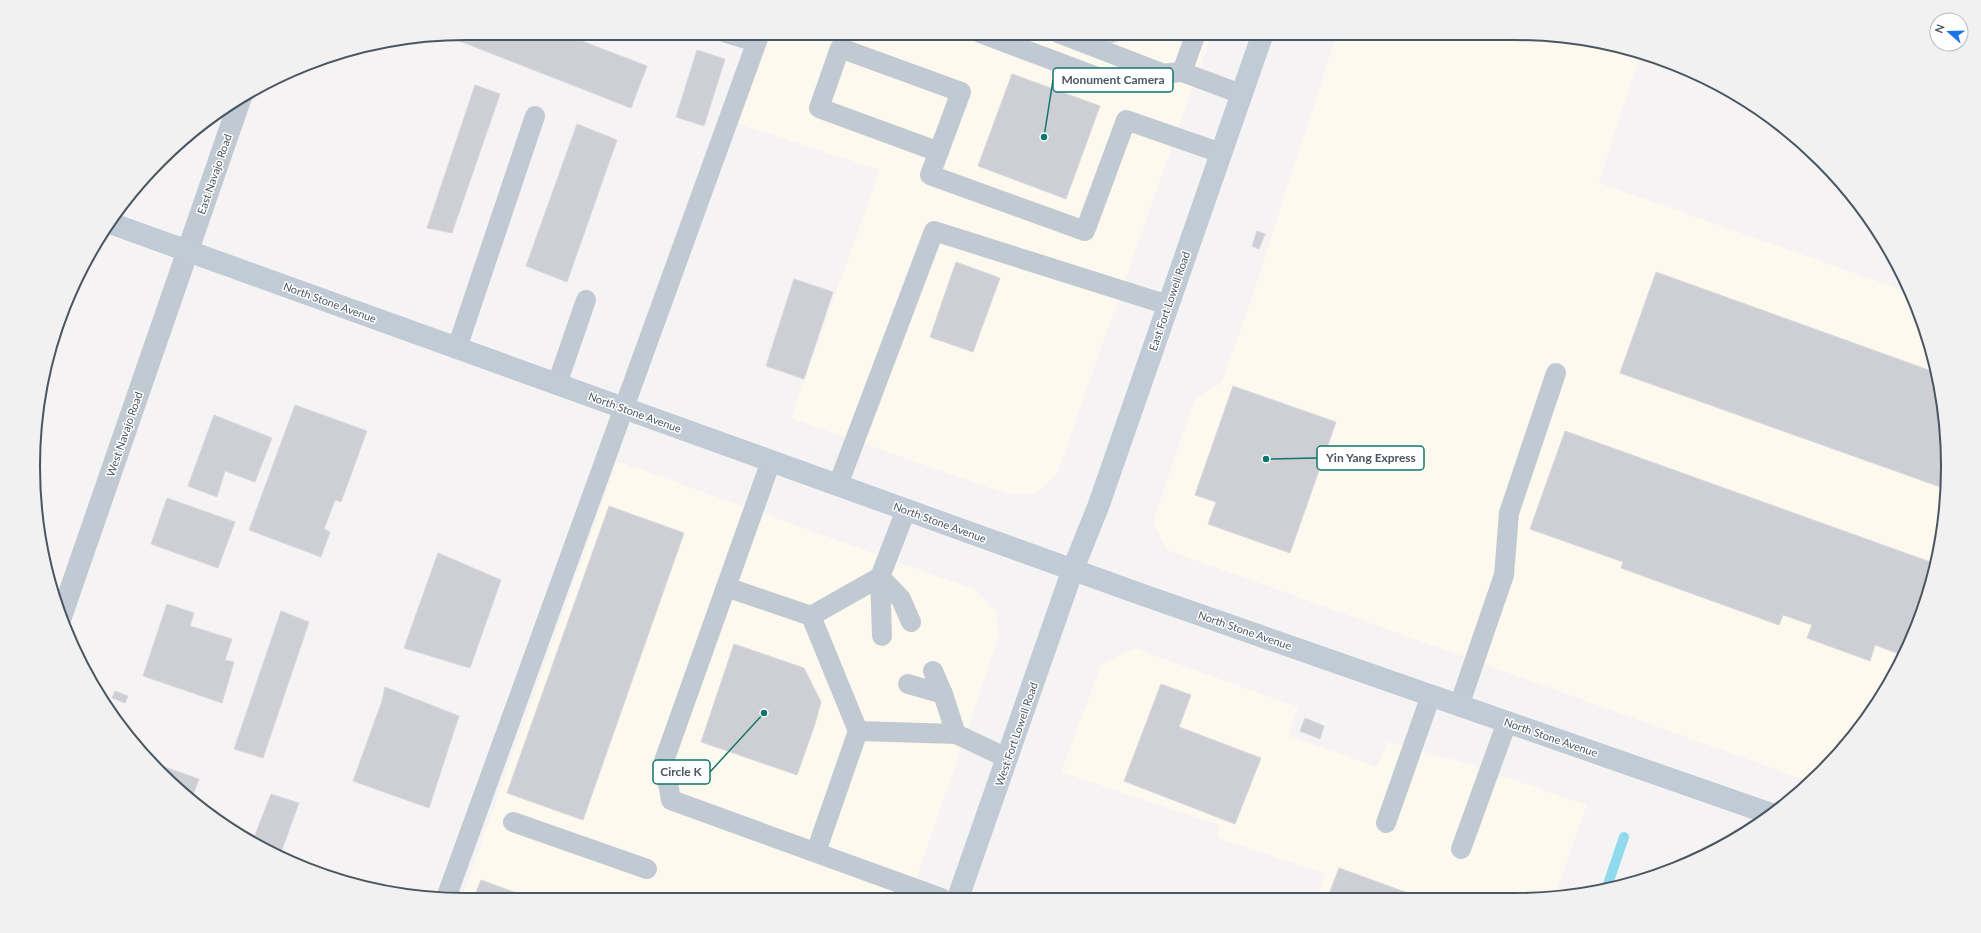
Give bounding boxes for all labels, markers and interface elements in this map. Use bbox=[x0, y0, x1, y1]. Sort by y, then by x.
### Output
north arrow bbox=[1929, 12, 1969, 52]
text: N bbox=[1932, 22, 1947, 35]
callout: Monument Camera bbox=[1053, 68, 1173, 92]
text: Monument Camera bbox=[1061, 72, 1165, 87]
street label: East Navajo Road bbox=[194, 132, 234, 216]
street label: East Fort Lowell Road bbox=[1146, 250, 1192, 352]
street label: North Stone Avenue bbox=[282, 279, 378, 325]
street label: North Stone Avenue bbox=[587, 389, 683, 435]
street label: West Navajo Road bbox=[103, 390, 145, 478]
callout: Yin Yang Express bbox=[1317, 446, 1424, 470]
text: Yin Yang Express bbox=[1325, 450, 1416, 465]
street label: North Stone Avenue bbox=[892, 499, 988, 545]
street label: North Stone Avenue bbox=[1197, 608, 1294, 652]
street label: West Fort Lowell Road bbox=[992, 680, 1040, 788]
street label: North Stone Avenue bbox=[1503, 715, 1600, 759]
callout: Circle K bbox=[653, 760, 710, 784]
text: Circle K bbox=[660, 764, 703, 779]

